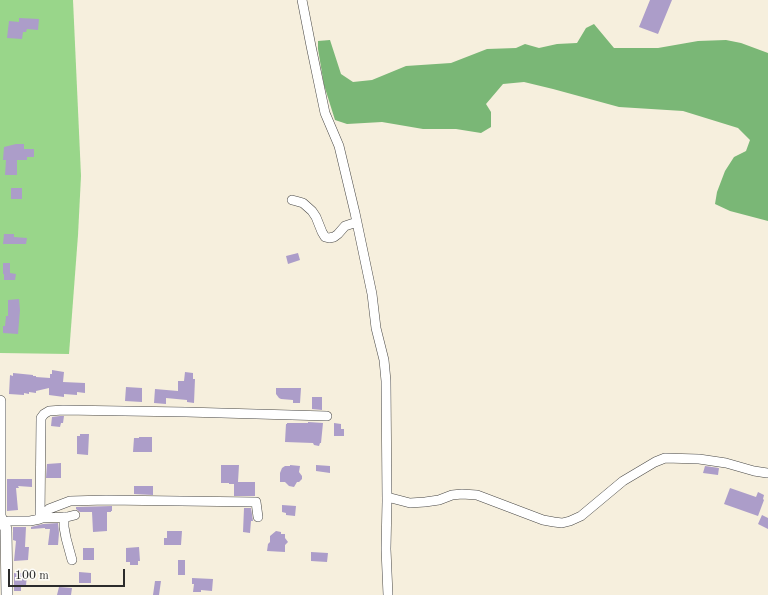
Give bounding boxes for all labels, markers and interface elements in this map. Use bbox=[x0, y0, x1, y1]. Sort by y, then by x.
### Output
scale bar bbox=[10, 561, 127, 587]
text: 100 m bbox=[15, 570, 49, 582]

